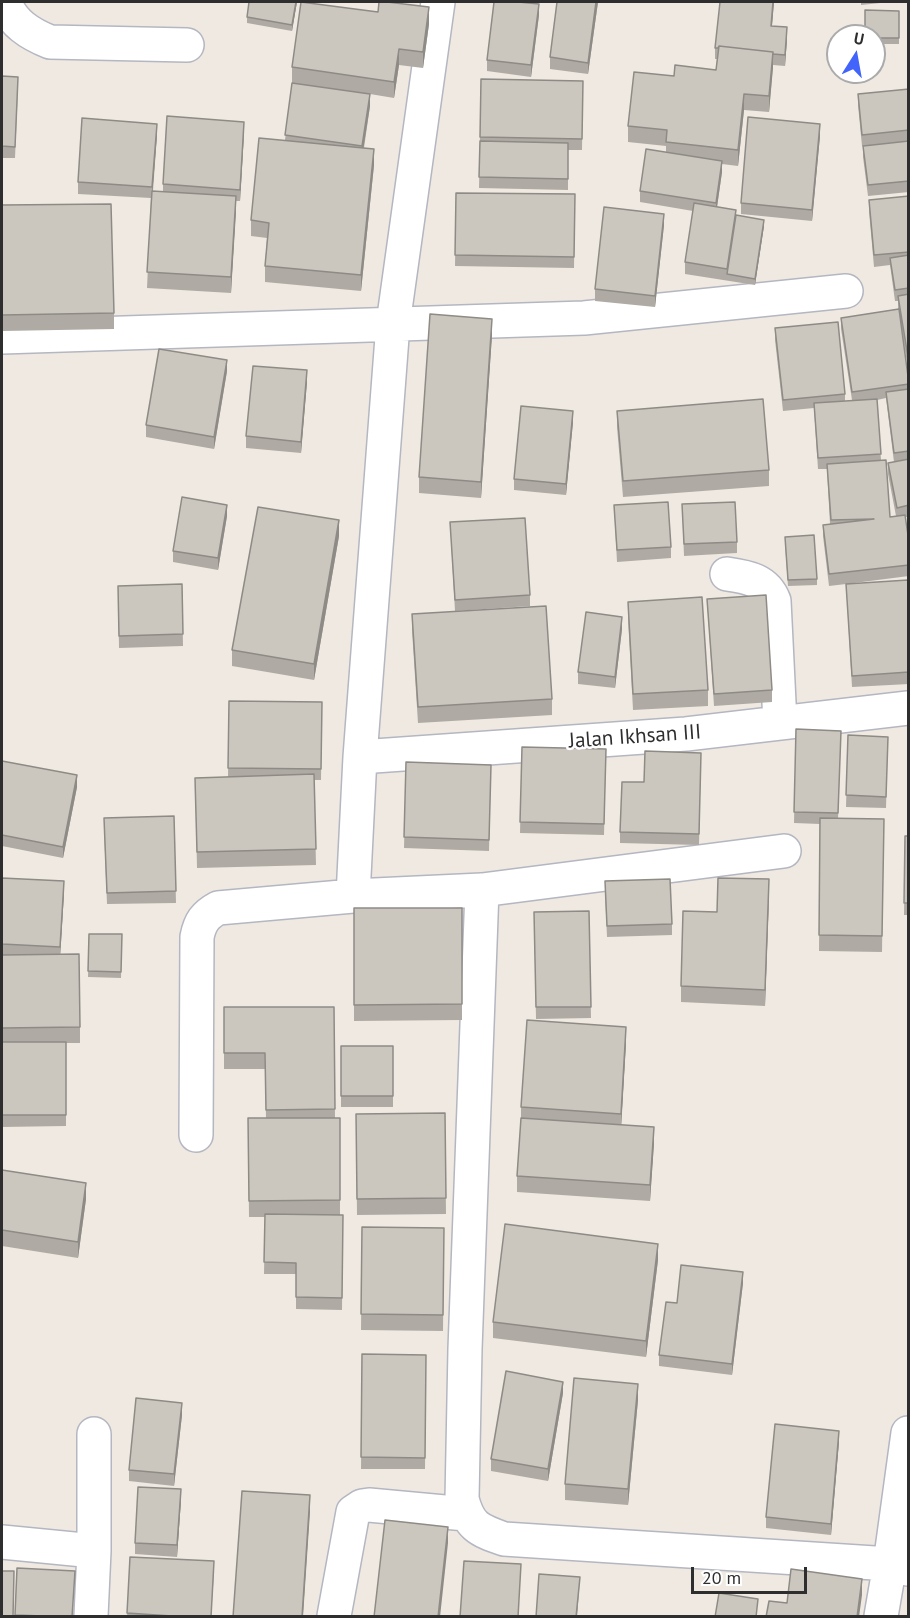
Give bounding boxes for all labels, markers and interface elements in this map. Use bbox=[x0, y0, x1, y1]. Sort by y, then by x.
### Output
north arrow bbox=[826, 24, 886, 84]
text: U bbox=[852, 28, 866, 49]
street label: Jalan Ikhsan III bbox=[568, 720, 702, 754]
scale bar bbox=[694, 1555, 810, 1593]
text: 20 m bbox=[702, 1566, 741, 1589]

